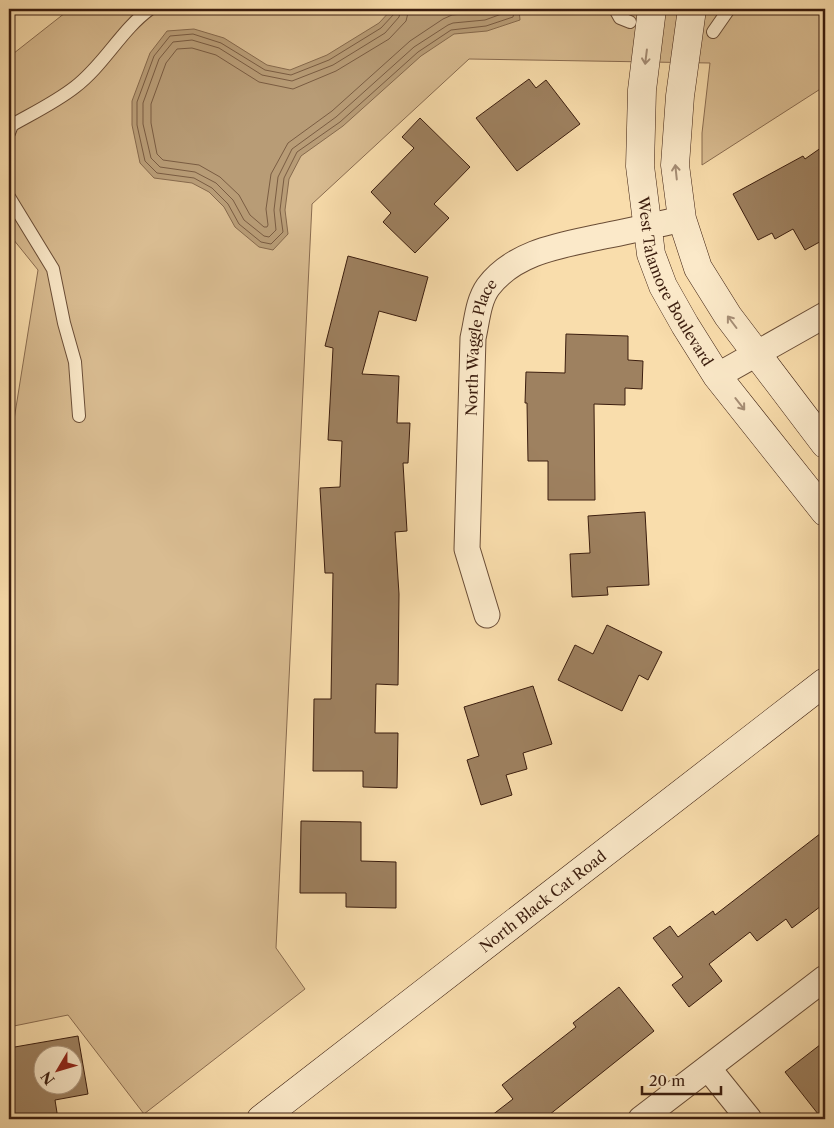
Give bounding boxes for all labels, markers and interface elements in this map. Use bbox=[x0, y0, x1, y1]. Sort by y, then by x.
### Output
one-way arrow bbox=[641, 49, 651, 65]
one-way arrow bbox=[671, 164, 681, 180]
street label: West Talamore Boulevard bbox=[634, 194, 718, 369]
street label: North Waggle Place bbox=[461, 274, 501, 416]
one-way arrow bbox=[727, 315, 737, 329]
one-way arrow bbox=[734, 397, 745, 410]
street label: North Black Cat Road bbox=[475, 846, 610, 956]
north arrow bbox=[32, 1046, 82, 1096]
scale bar bbox=[642, 1063, 720, 1095]
text: N bbox=[37, 1068, 59, 1088]
text: 20 m bbox=[649, 1071, 685, 1090]

